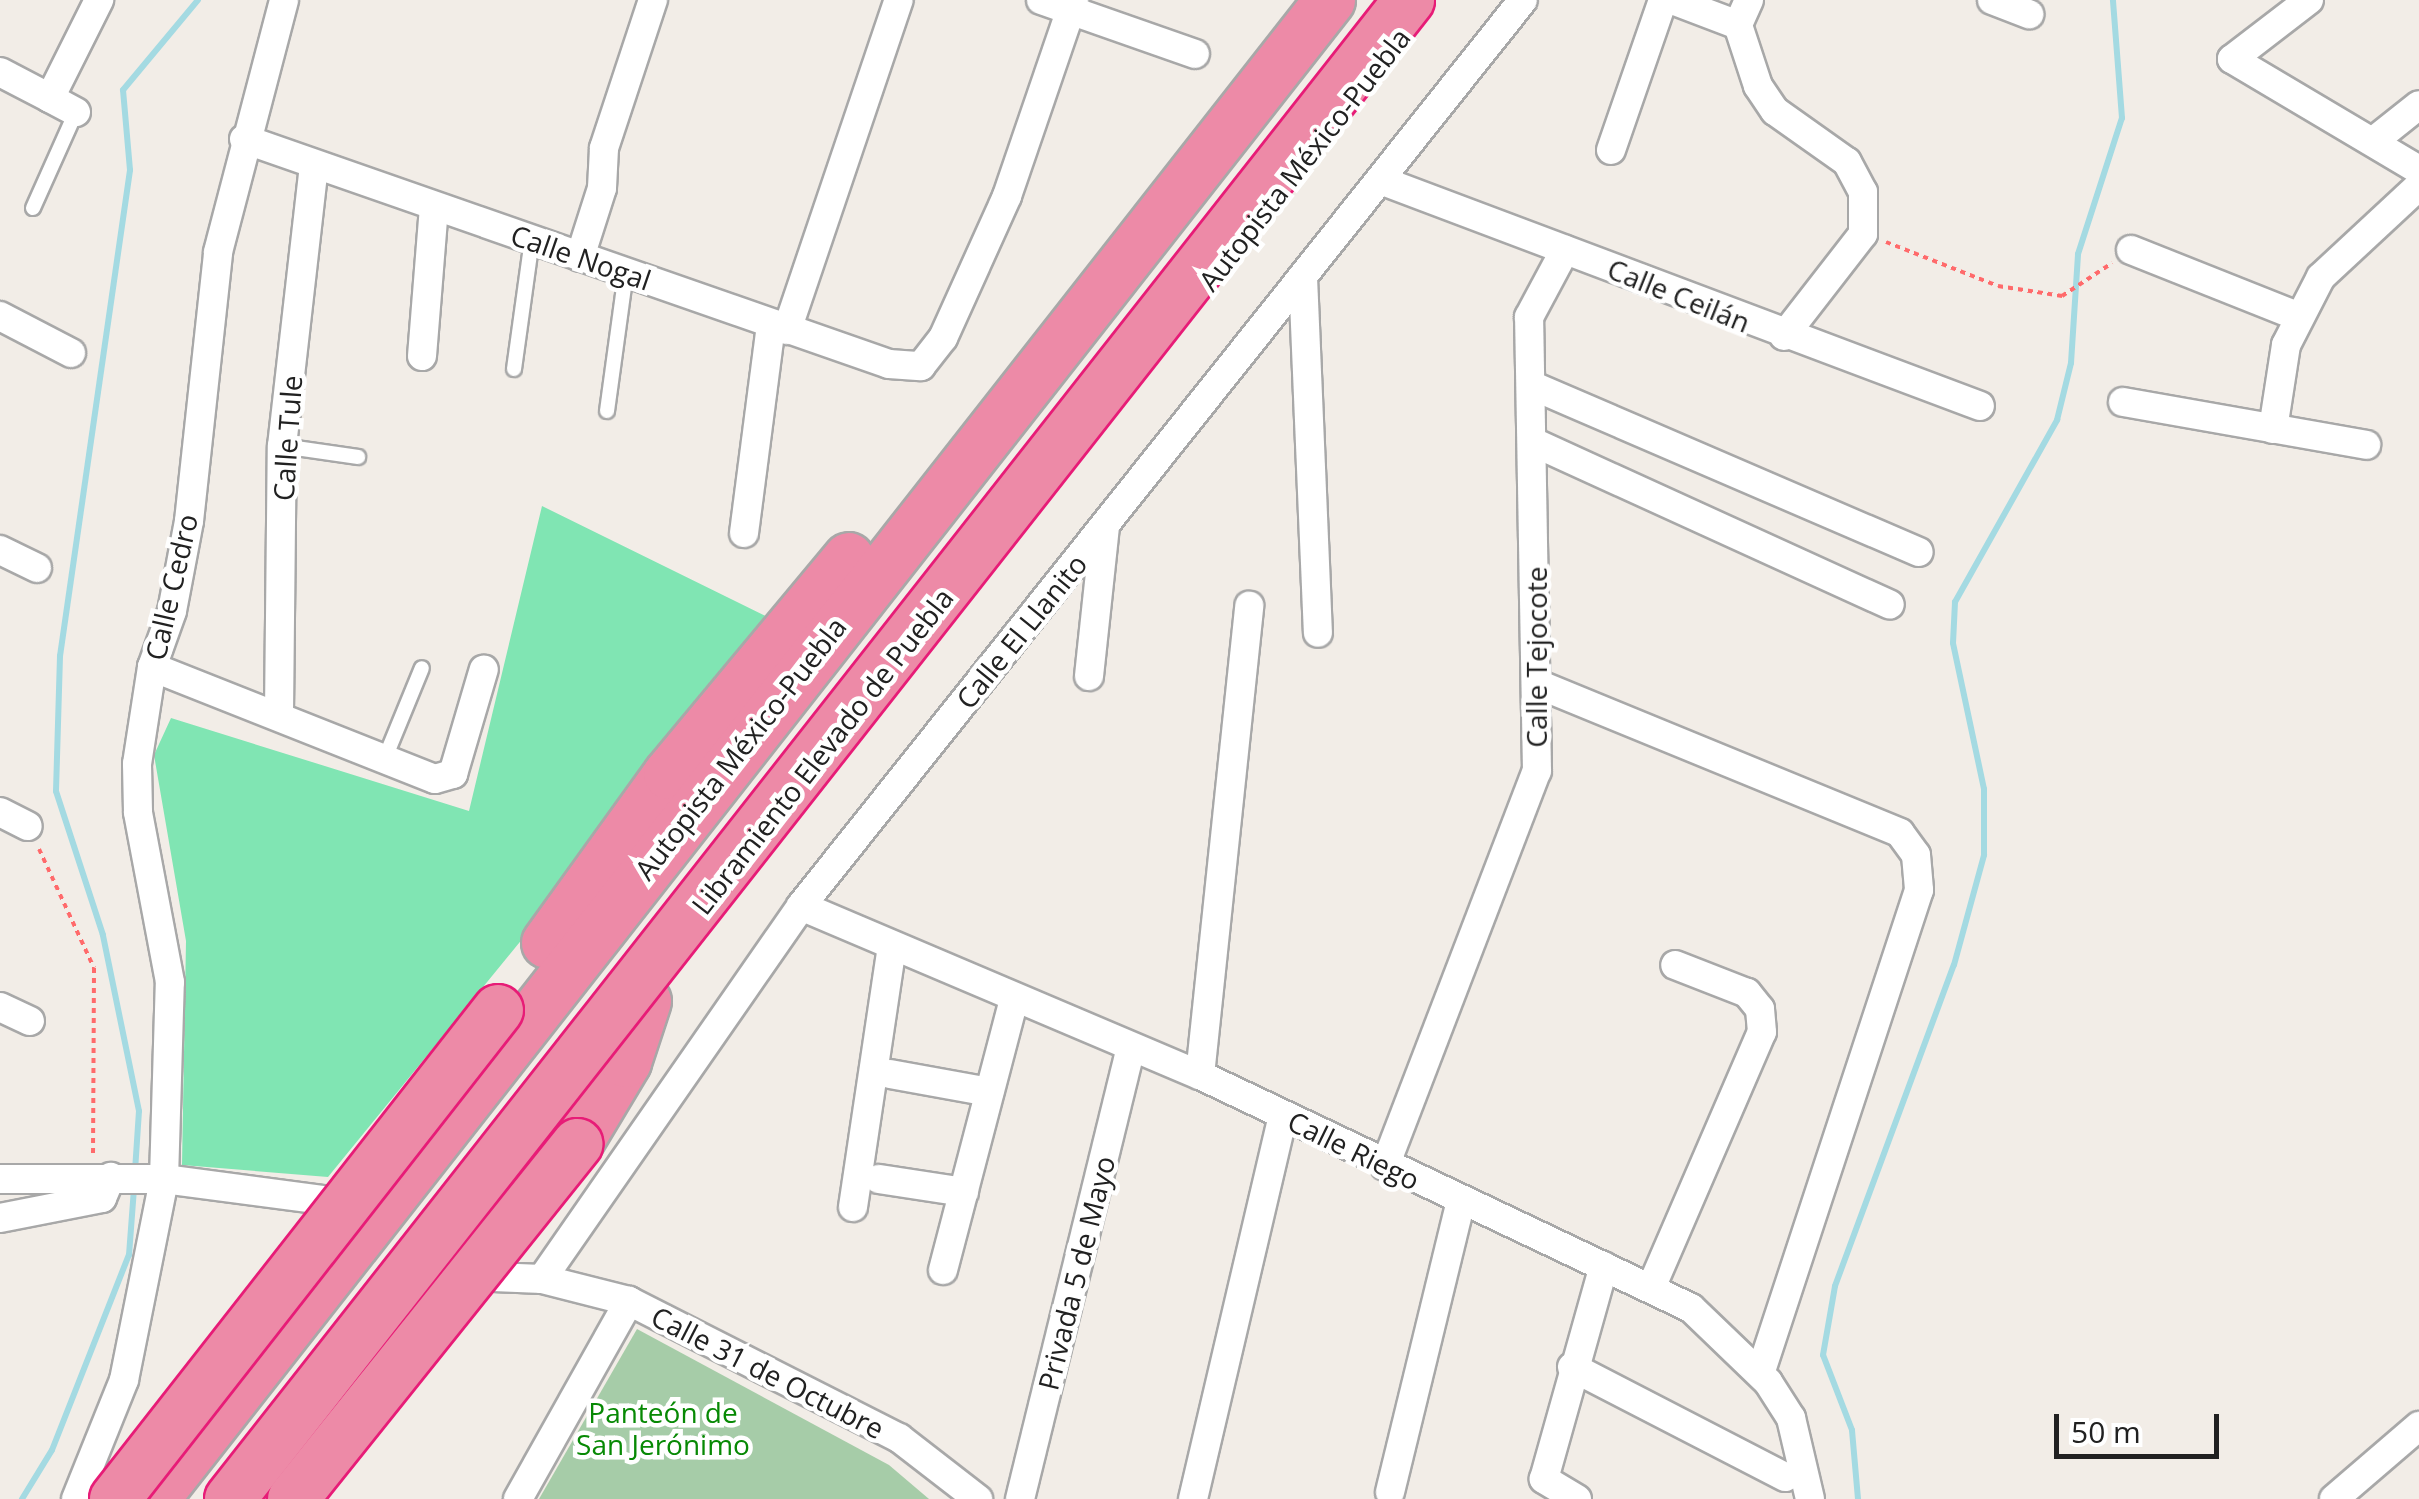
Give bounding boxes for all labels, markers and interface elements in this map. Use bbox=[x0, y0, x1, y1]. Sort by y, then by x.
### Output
street label: Autopista México-Puebla bbox=[1191, 21, 1417, 297]
street label: Calle Nogal bbox=[506, 217, 656, 297]
street label: Calle Ceilán bbox=[1603, 251, 1755, 339]
street label: Calle Tule bbox=[266, 374, 308, 502]
street label: Calle Cedro bbox=[138, 511, 204, 663]
street label: Calle El Llanito bbox=[949, 547, 1093, 715]
street label: Calle Tejocote bbox=[1519, 566, 1553, 748]
street label: Libramiento Elevado de Puebla bbox=[684, 581, 960, 921]
street label: Autopista México-Puebla bbox=[627, 610, 853, 886]
street label: Calle Riego bbox=[1283, 1104, 1425, 1196]
street label: Privada 5 de Mayo bbox=[1031, 1153, 1121, 1393]
street label: Calle 31 de Octubre bbox=[646, 1299, 890, 1445]
scale bar bbox=[2059, 1394, 2224, 1456]
park label: Panteón de San Jerónimo bbox=[576, 1395, 750, 1461]
text: 50 m bbox=[2071, 1411, 2141, 1452]

